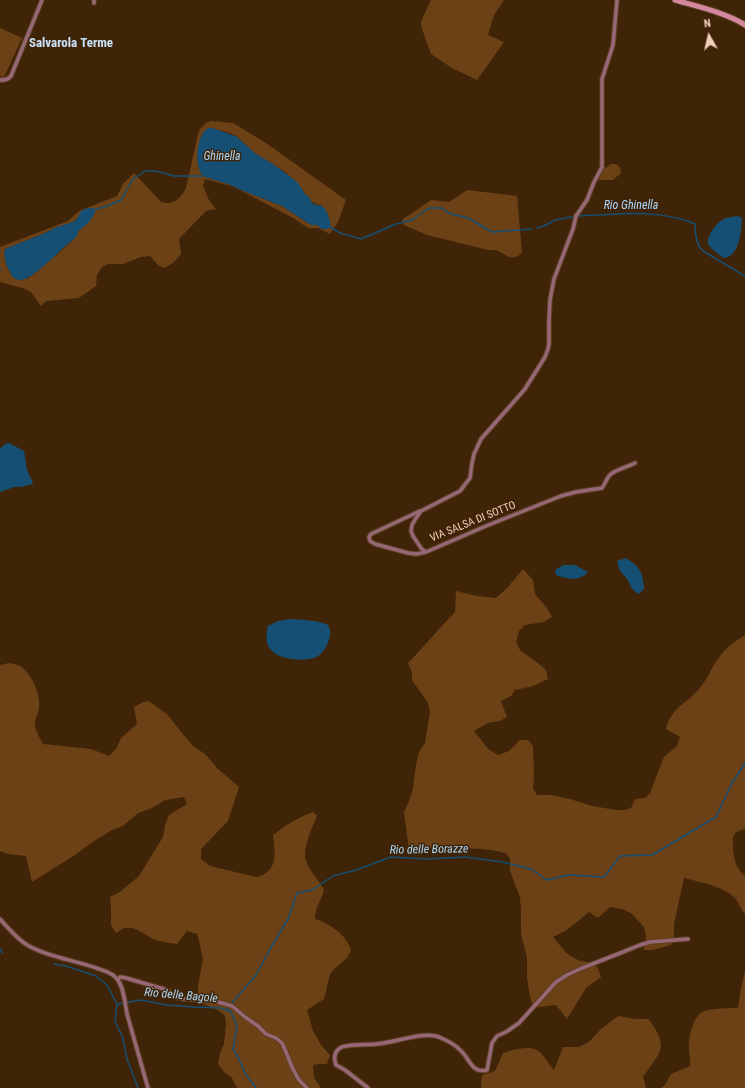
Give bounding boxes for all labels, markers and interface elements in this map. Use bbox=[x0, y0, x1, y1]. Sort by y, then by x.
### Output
north arrow bbox=[689, 16, 729, 56]
text: N bbox=[703, 17, 712, 31]
district label: Salvarola Terme bbox=[29, 36, 113, 52]
water label: Ghinella bbox=[203, 150, 241, 164]
water label: Rio Ghinella bbox=[604, 199, 658, 213]
street label: VIA SALSA DI SOTTO bbox=[428, 499, 518, 545]
water label: Rio delle Borazze bbox=[389, 842, 469, 858]
water label: Rio delle Bagole bbox=[144, 986, 218, 1006]

